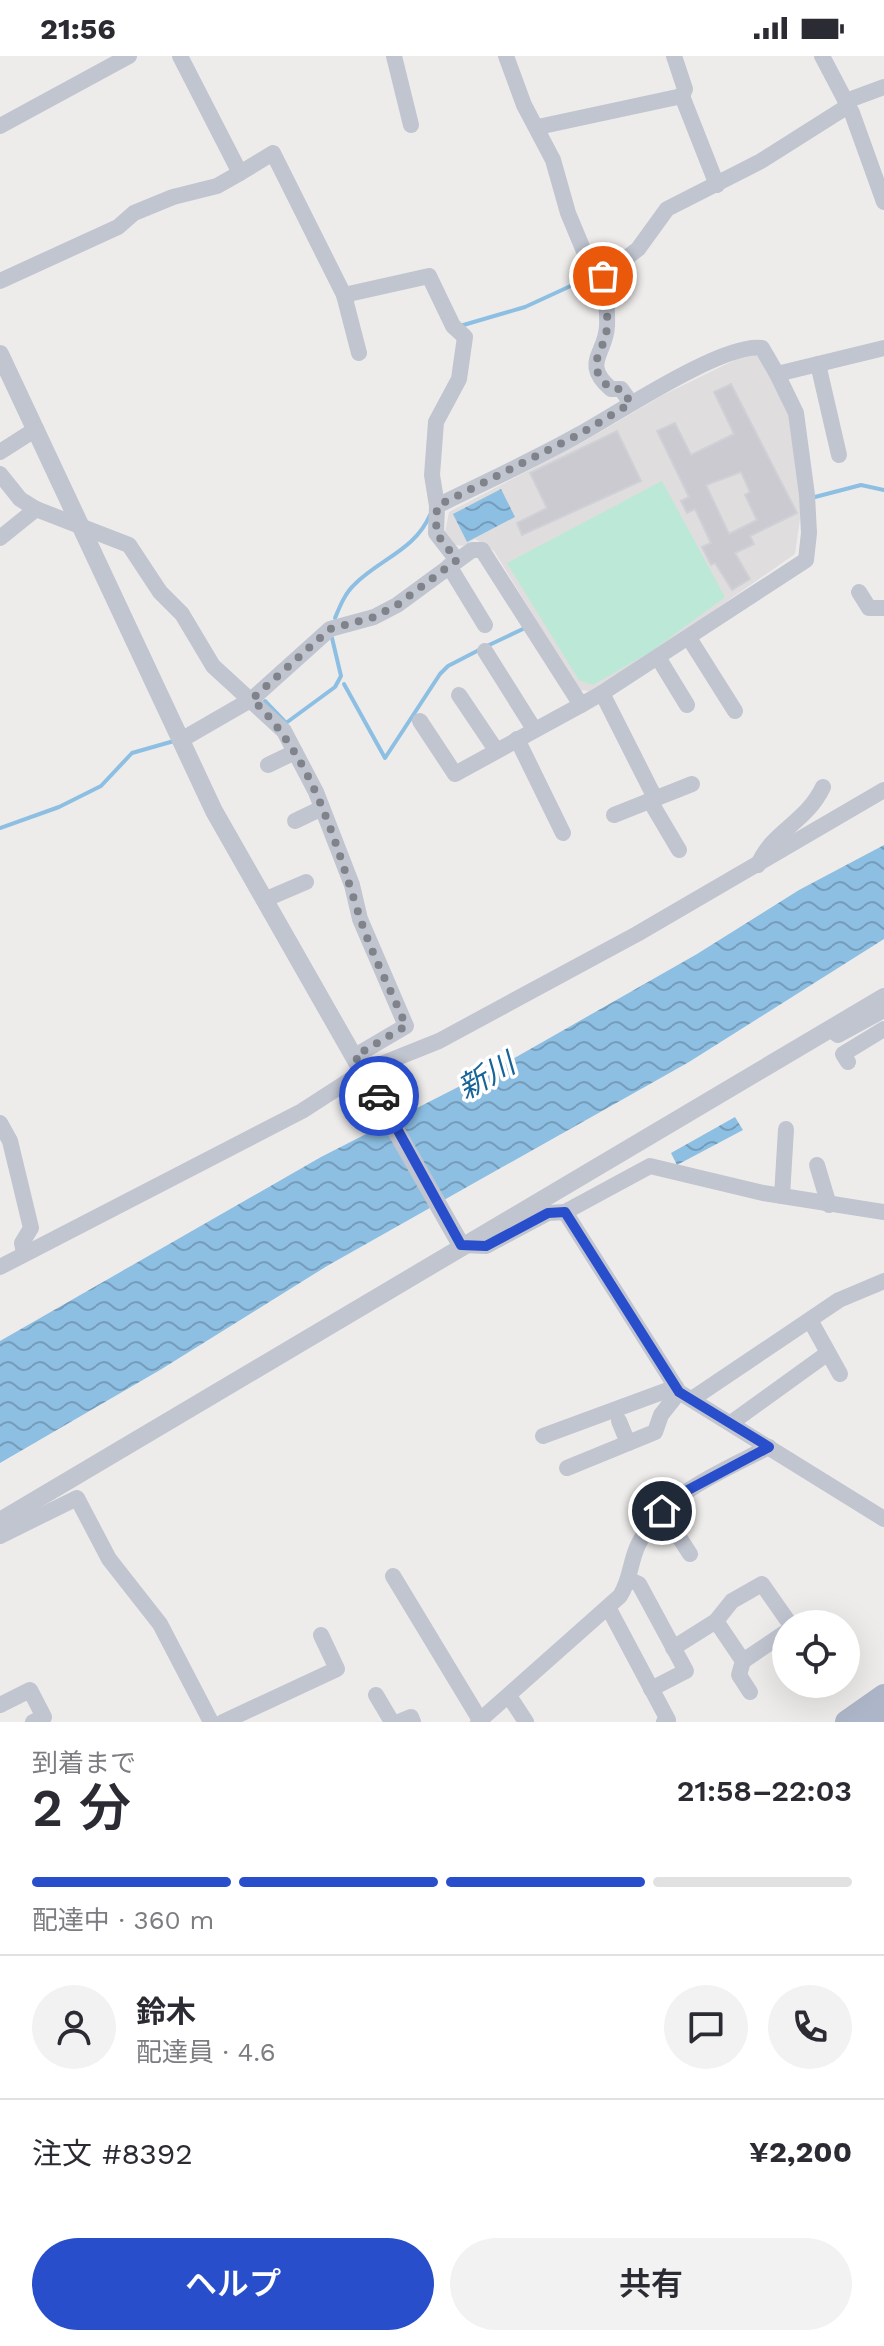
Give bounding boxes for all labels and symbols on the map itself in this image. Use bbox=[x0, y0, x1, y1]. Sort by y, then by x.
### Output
pin bbox=[569, 242, 637, 310]
water label: 新川 bbox=[451, 1044, 523, 1106]
courier bbox=[339, 1056, 419, 1136]
pin bbox=[628, 1477, 696, 1545]

